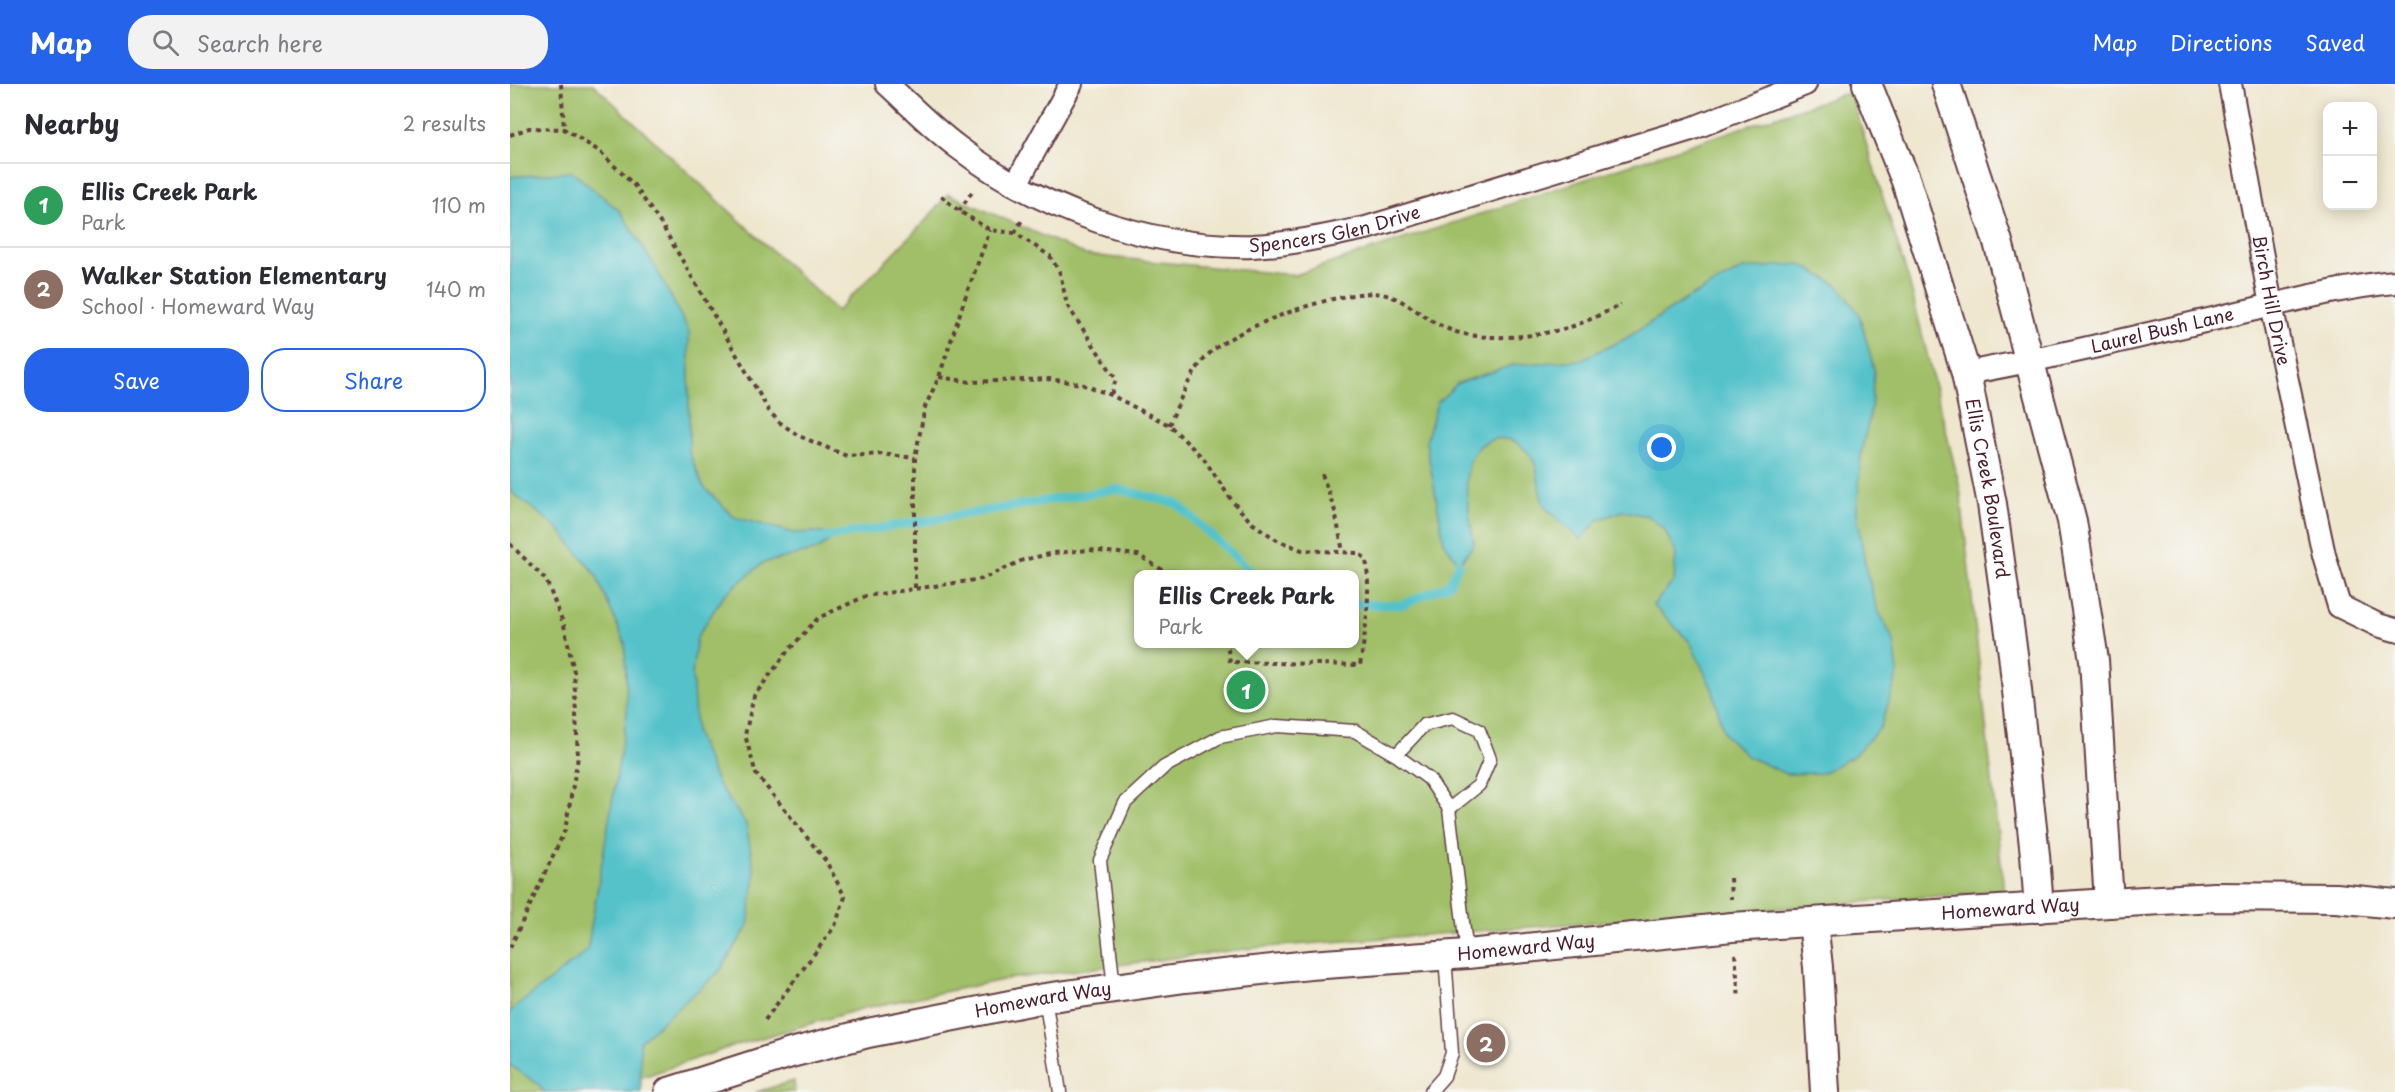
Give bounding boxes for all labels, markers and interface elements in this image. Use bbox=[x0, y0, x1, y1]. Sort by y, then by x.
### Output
search box bbox=[128, 15, 548, 69]
text: Map bbox=[30, 21, 92, 64]
icon: search bbox=[149, 26, 182, 59]
text: Search here bbox=[197, 26, 323, 59]
text: Map bbox=[2092, 26, 2137, 58]
text: Directions bbox=[2170, 26, 2272, 58]
text: Saved bbox=[2305, 26, 2365, 58]
map controls bbox=[2323, 102, 2377, 210]
button: + bbox=[2323, 102, 2377, 156]
text: Nearby bbox=[24, 104, 119, 143]
text: 2 results bbox=[403, 108, 486, 138]
button: − bbox=[2323, 156, 2377, 210]
text: Ellis Creek Park bbox=[81, 174, 258, 207]
text: 1 bbox=[39, 190, 48, 220]
text: 110 m bbox=[432, 190, 486, 220]
street label: Spencers Glen Drive bbox=[1248, 197, 1423, 258]
text: Park bbox=[81, 207, 126, 237]
street label: Birch Hill Drive bbox=[2246, 232, 2298, 368]
text: Walker Station Elementary bbox=[81, 258, 387, 291]
text: 2 bbox=[36, 274, 51, 304]
text: 140 m bbox=[426, 274, 486, 304]
text: School · Homeward Way bbox=[81, 291, 315, 321]
street label: Laurel Bush Lane bbox=[2088, 299, 2236, 359]
button: Save bbox=[24, 348, 249, 412]
button: Share bbox=[261, 348, 486, 412]
street label: Ellis Creek Boulevard bbox=[1959, 396, 2017, 580]
your location bbox=[1647, 433, 1676, 462]
popup bbox=[1134, 570, 1359, 648]
text: Ellis Creek Park bbox=[1158, 578, 1335, 611]
text: Park bbox=[1158, 611, 1203, 641]
pin: 1 bbox=[1226, 668, 1266, 712]
street label: Homeward Way bbox=[1941, 890, 2080, 926]
street label: Homeward Way bbox=[1456, 926, 1596, 967]
street label: Homeward Way bbox=[972, 974, 1113, 1024]
pin: 2 bbox=[1466, 1020, 1506, 1066]

